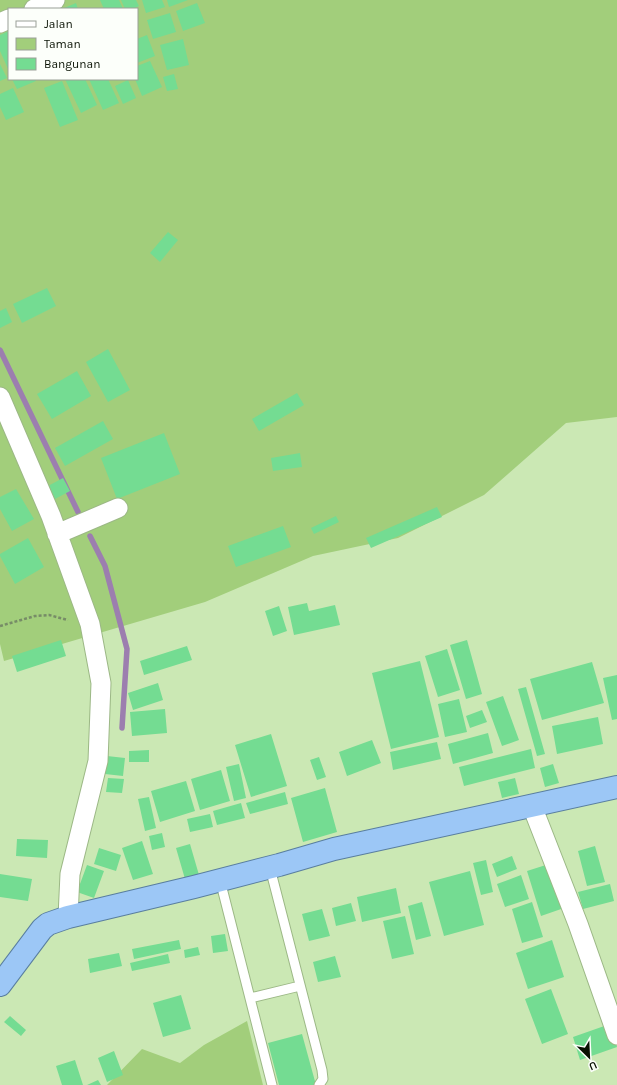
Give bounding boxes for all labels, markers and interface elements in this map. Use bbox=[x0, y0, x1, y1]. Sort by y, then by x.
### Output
legend bbox=[8, 8, 138, 80]
text: Jalan bbox=[44, 17, 73, 31]
text: Taman bbox=[44, 37, 81, 51]
text: Bangunan bbox=[44, 57, 100, 71]
north arrow bbox=[569, 1037, 609, 1077]
text: U bbox=[587, 1058, 599, 1073]

